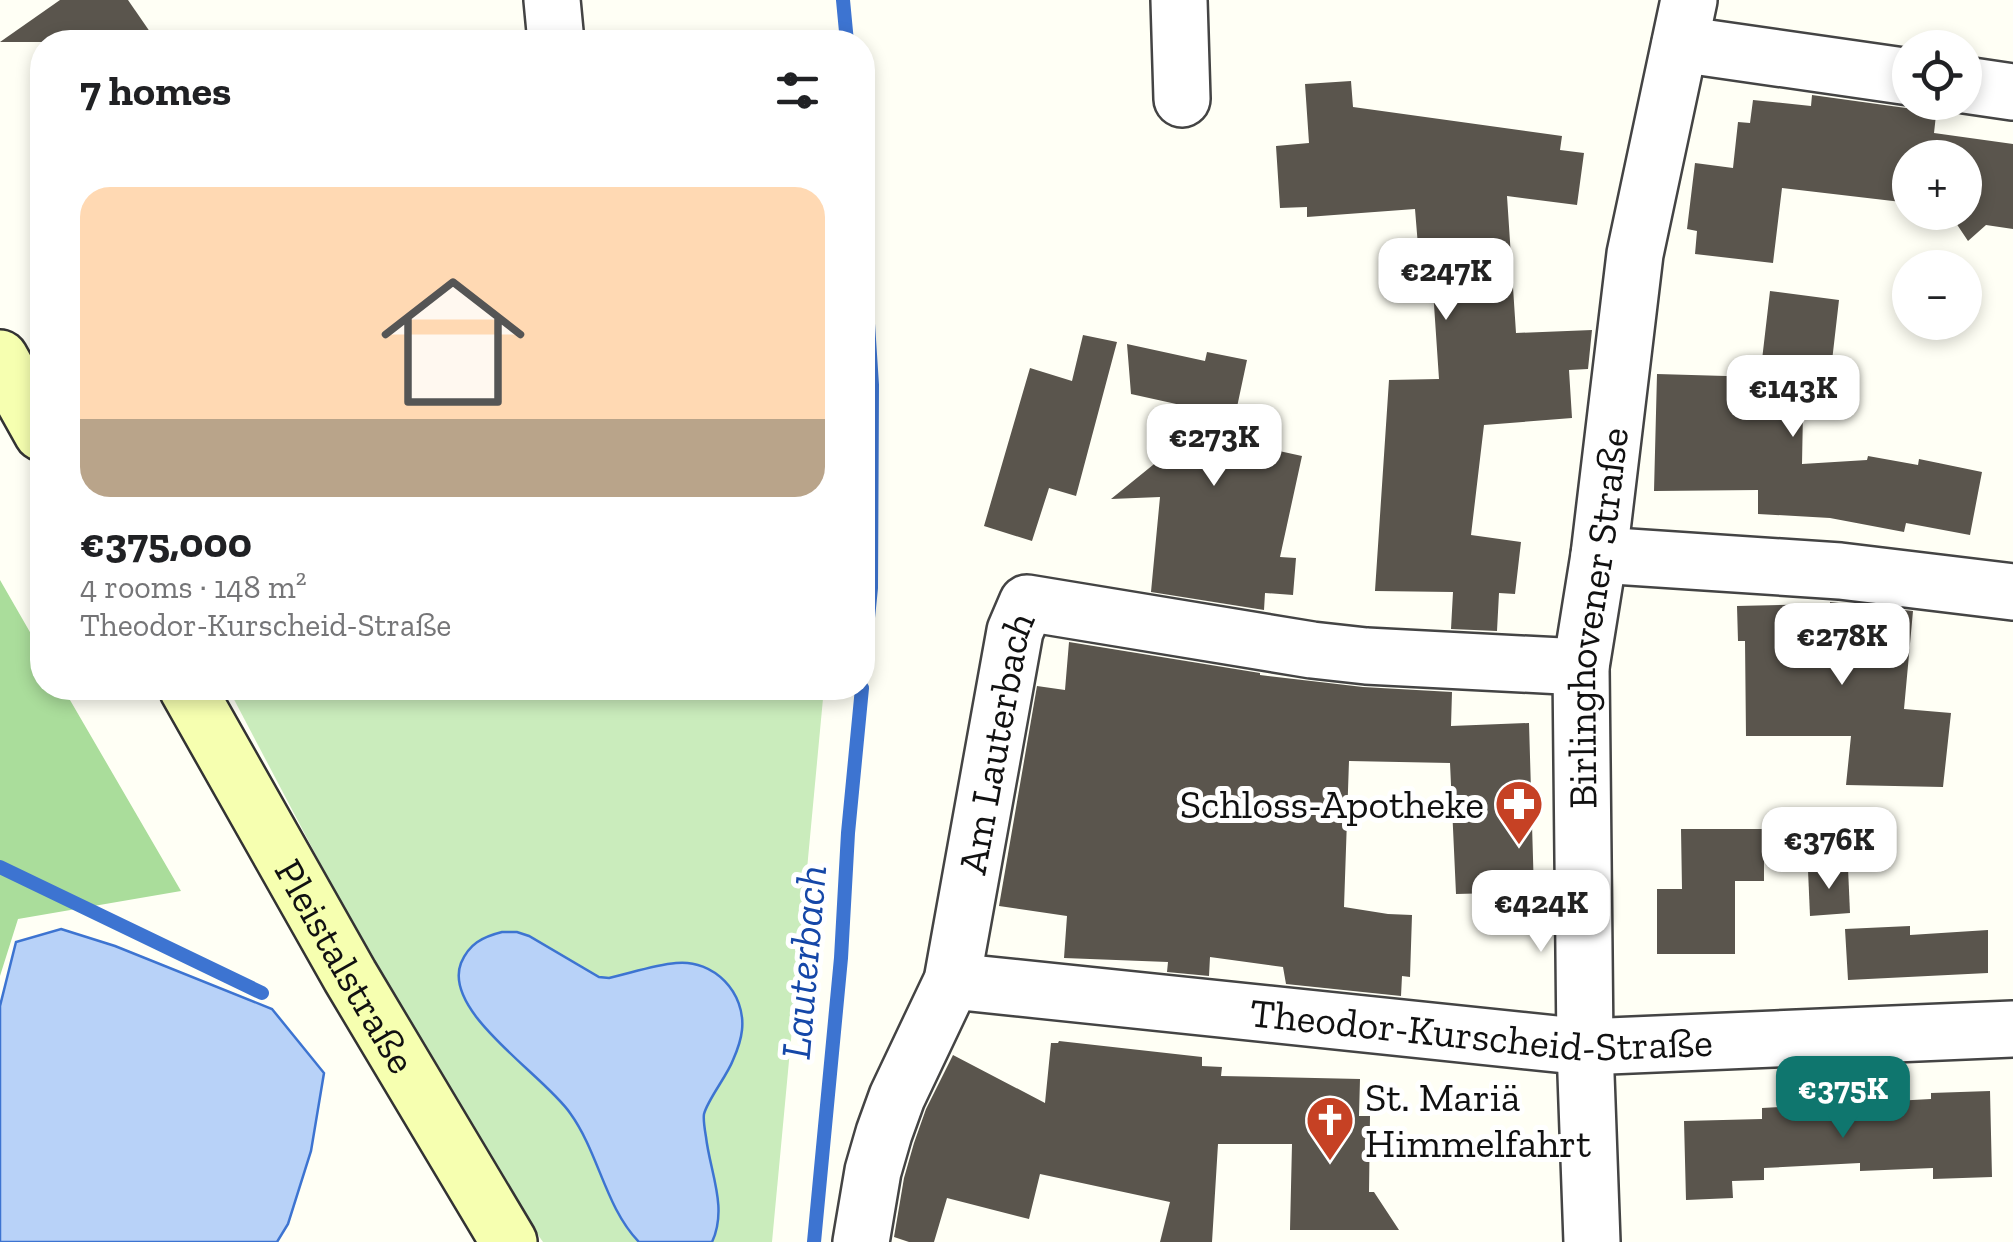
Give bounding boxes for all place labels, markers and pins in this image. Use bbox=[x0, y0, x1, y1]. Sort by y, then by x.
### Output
pin: €247K bbox=[1376, 238, 1516, 323]
pin: €143K bbox=[1723, 355, 1863, 440]
pin: €273K bbox=[1144, 404, 1284, 489]
pin: €278K bbox=[1772, 603, 1912, 688]
pharmacy icon: Schloss-Apotheke bbox=[1493, 778, 1545, 846]
place label: Schloss-Apotheke bbox=[1180, 780, 1484, 828]
pin: €376K bbox=[1759, 807, 1899, 892]
pin: €424K bbox=[1471, 870, 1611, 955]
pin: €375K bbox=[1773, 1056, 1913, 1141]
place label: St. Mariä Himmelfahrt bbox=[1365, 1073, 1591, 1167]
church icon: St. Mariä Himmelfahrt bbox=[1304, 1094, 1356, 1162]

